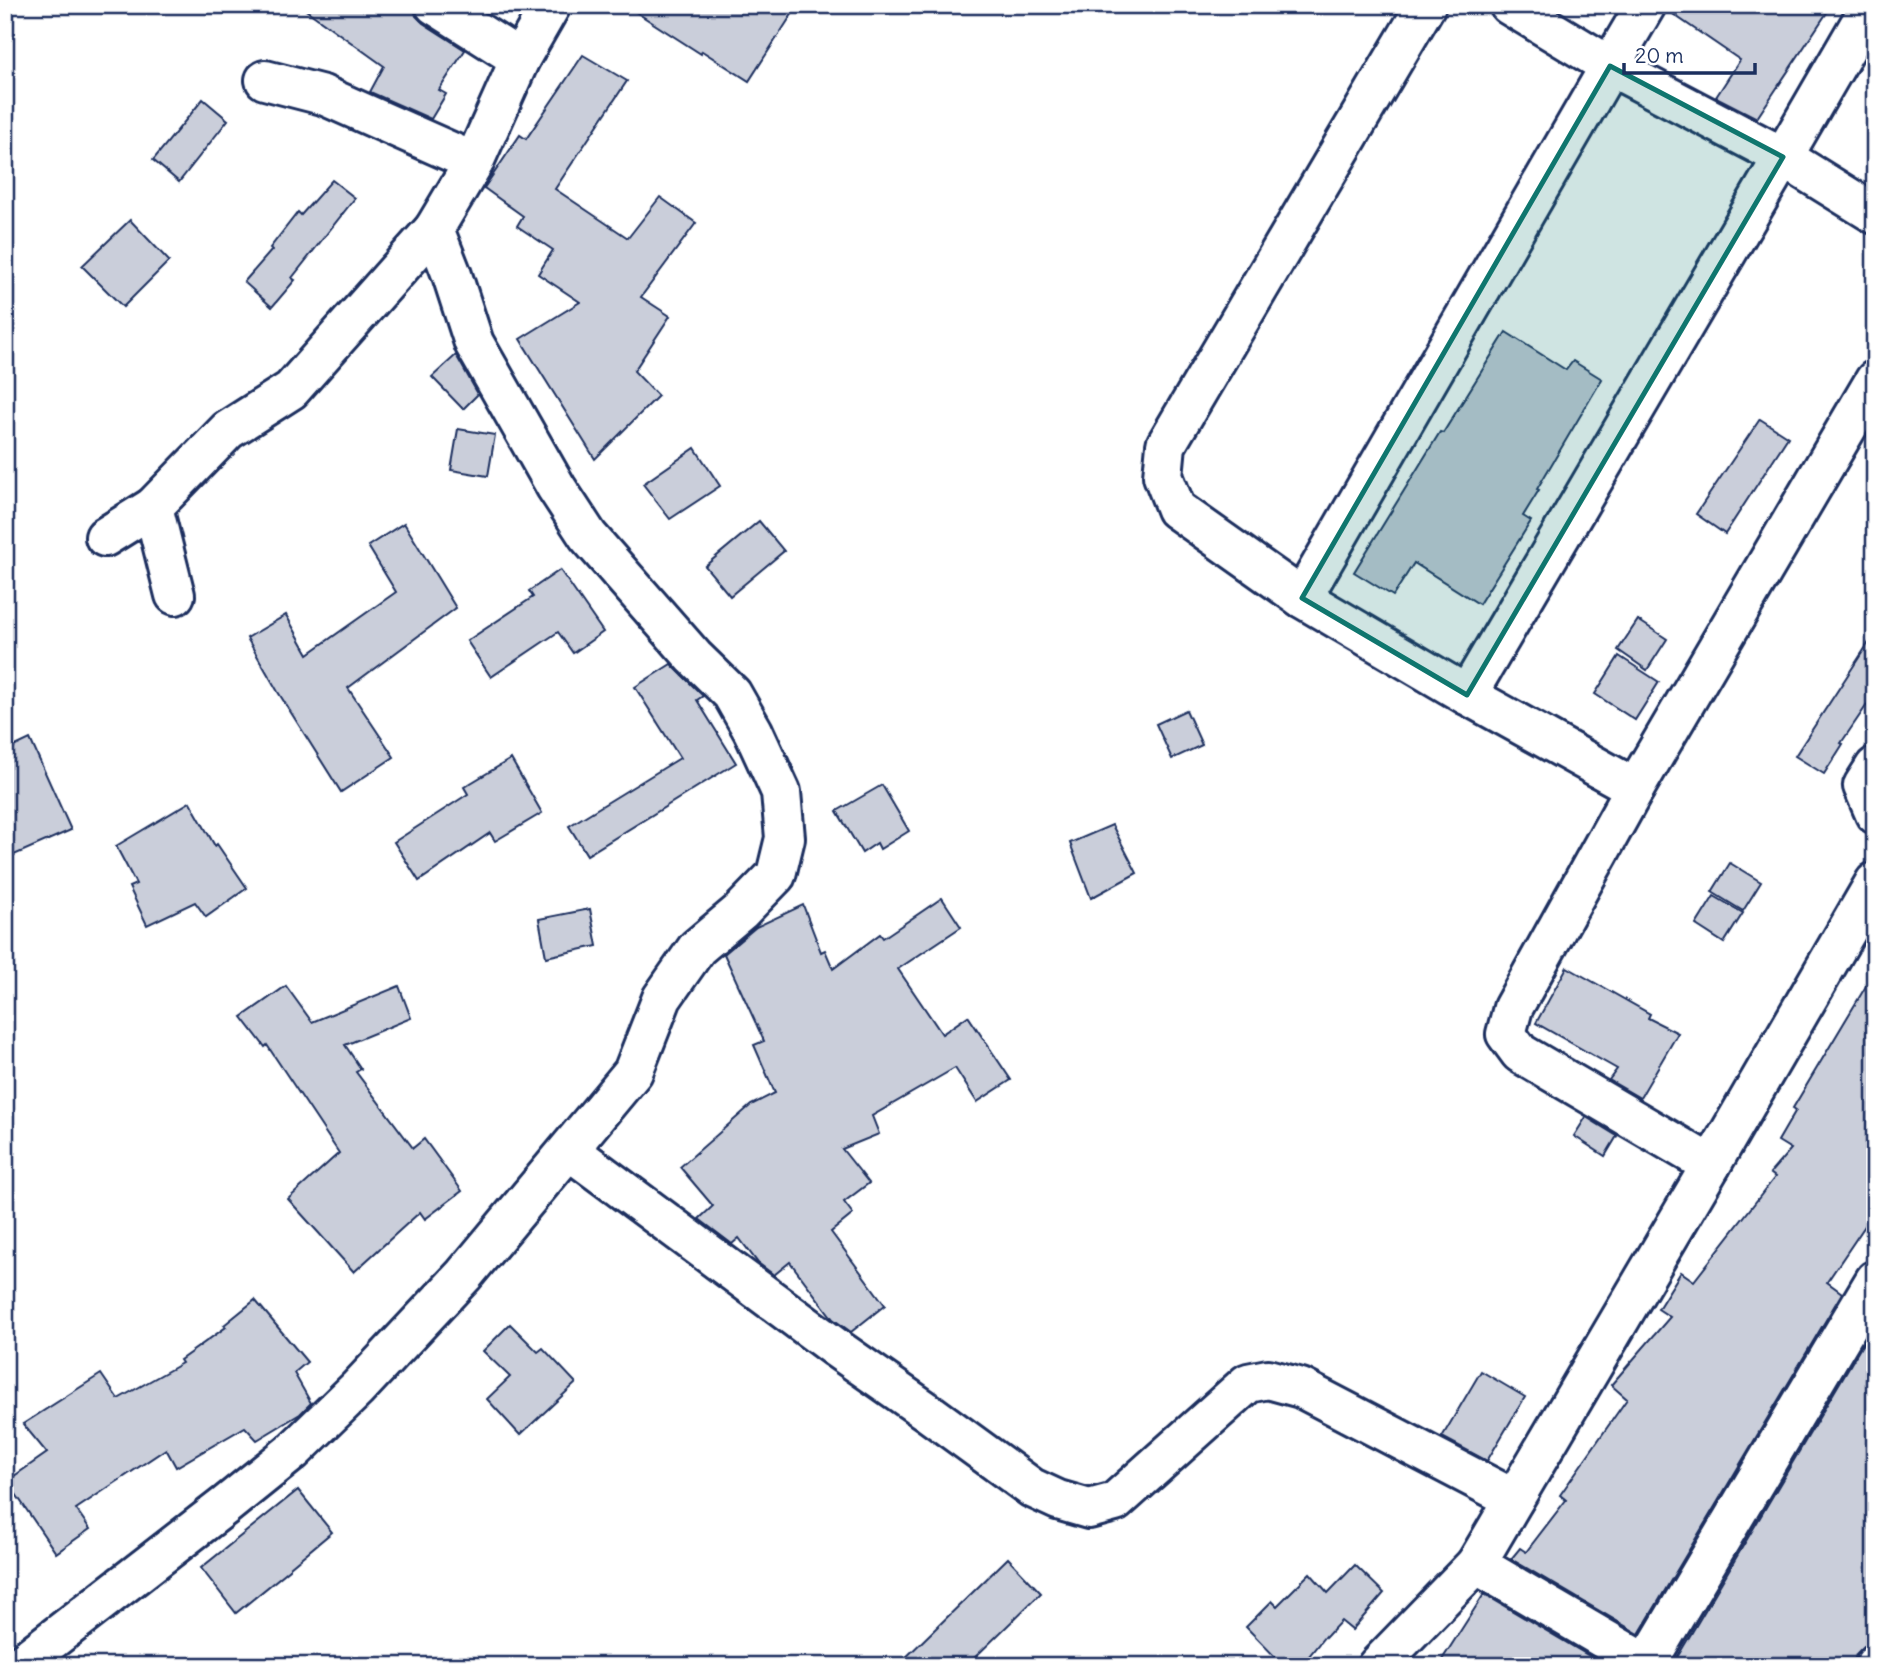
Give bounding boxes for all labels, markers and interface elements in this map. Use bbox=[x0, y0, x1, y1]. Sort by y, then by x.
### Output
scale bar bbox=[1624, 32, 1756, 76]
text: 20 m bbox=[1635, 42, 1684, 69]

